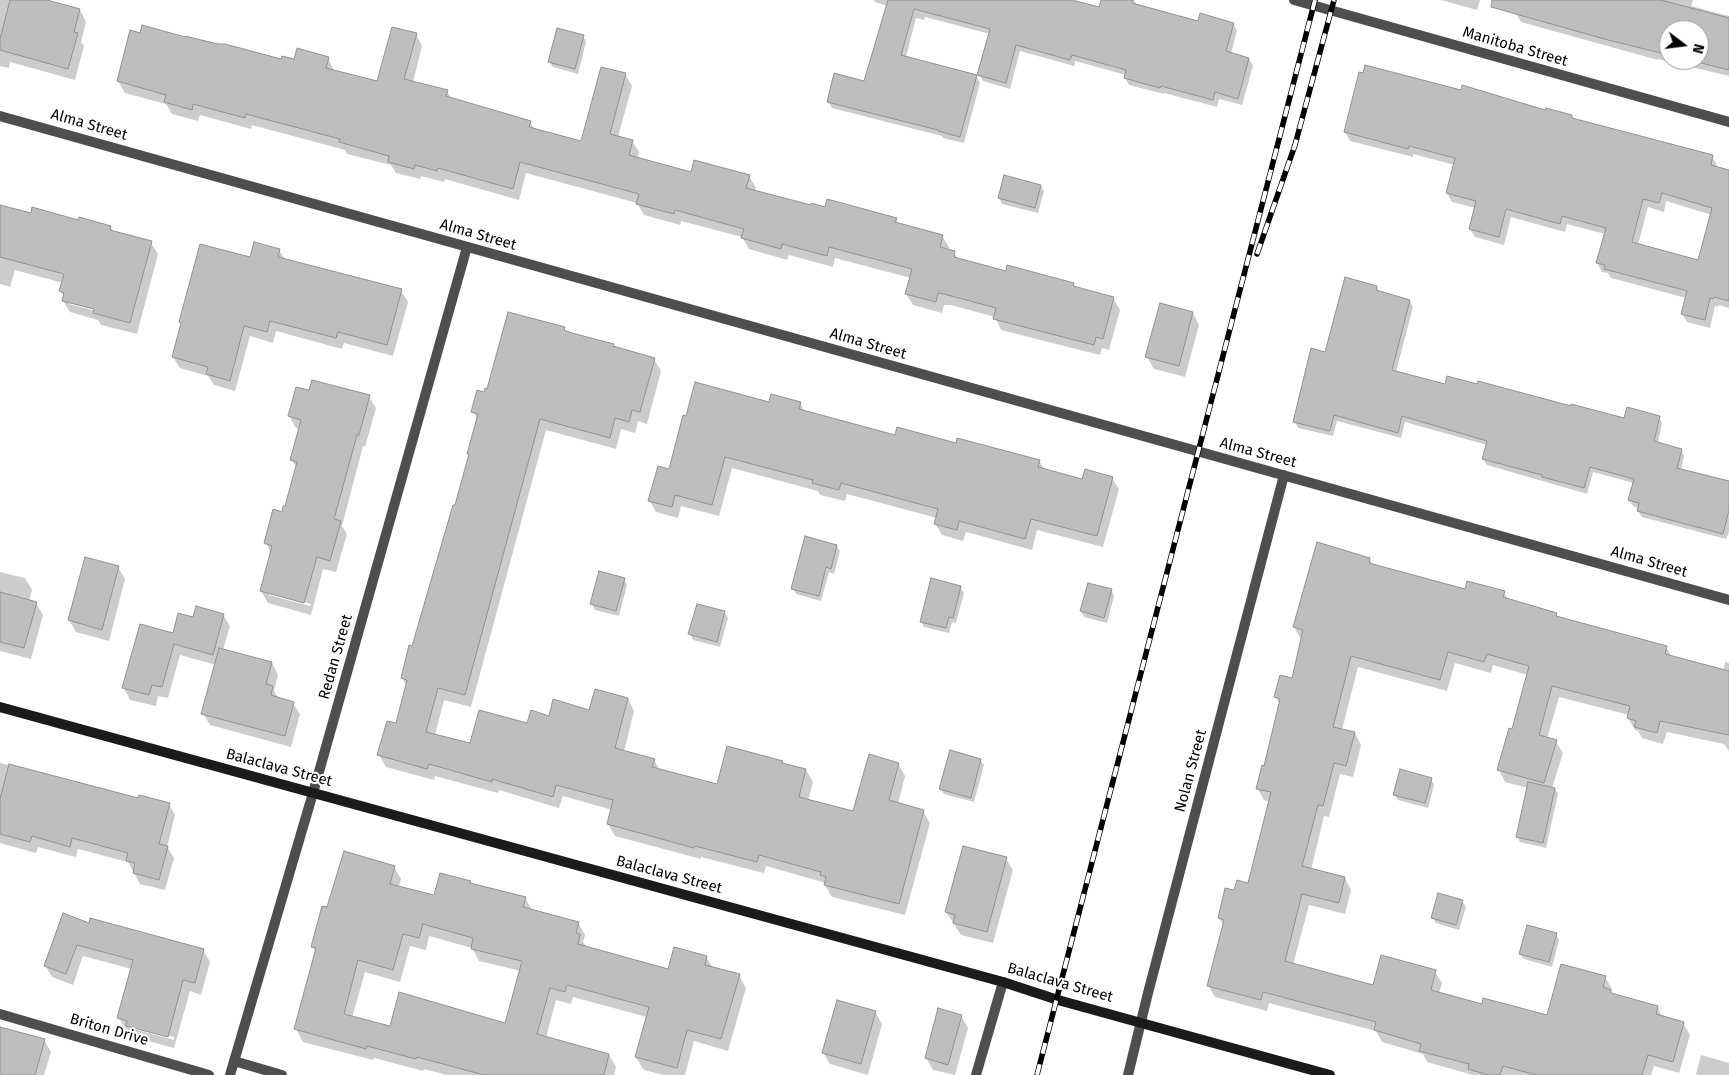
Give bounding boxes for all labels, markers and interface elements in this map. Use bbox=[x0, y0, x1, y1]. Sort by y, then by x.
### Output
north arrow bbox=[1659, 20, 1709, 70]
street label: Manitoba Street bbox=[1460, 23, 1570, 71]
text: N bbox=[1689, 42, 1707, 55]
street label: Alma Street bbox=[49, 106, 129, 144]
street label: Alma Street bbox=[438, 216, 518, 254]
street label: Alma Street bbox=[828, 325, 908, 363]
street label: Alma Street bbox=[1218, 434, 1298, 472]
street label: Alma Street bbox=[1609, 543, 1689, 581]
street label: Redan Street bbox=[315, 612, 357, 702]
street label: Nolan Street bbox=[1171, 728, 1211, 814]
street label: Balaclava Street bbox=[224, 745, 334, 791]
street label: Balaclava Street bbox=[614, 852, 724, 898]
street label: Balaclava Street bbox=[1005, 959, 1115, 1007]
street label: Briton Drive bbox=[68, 1010, 150, 1050]

